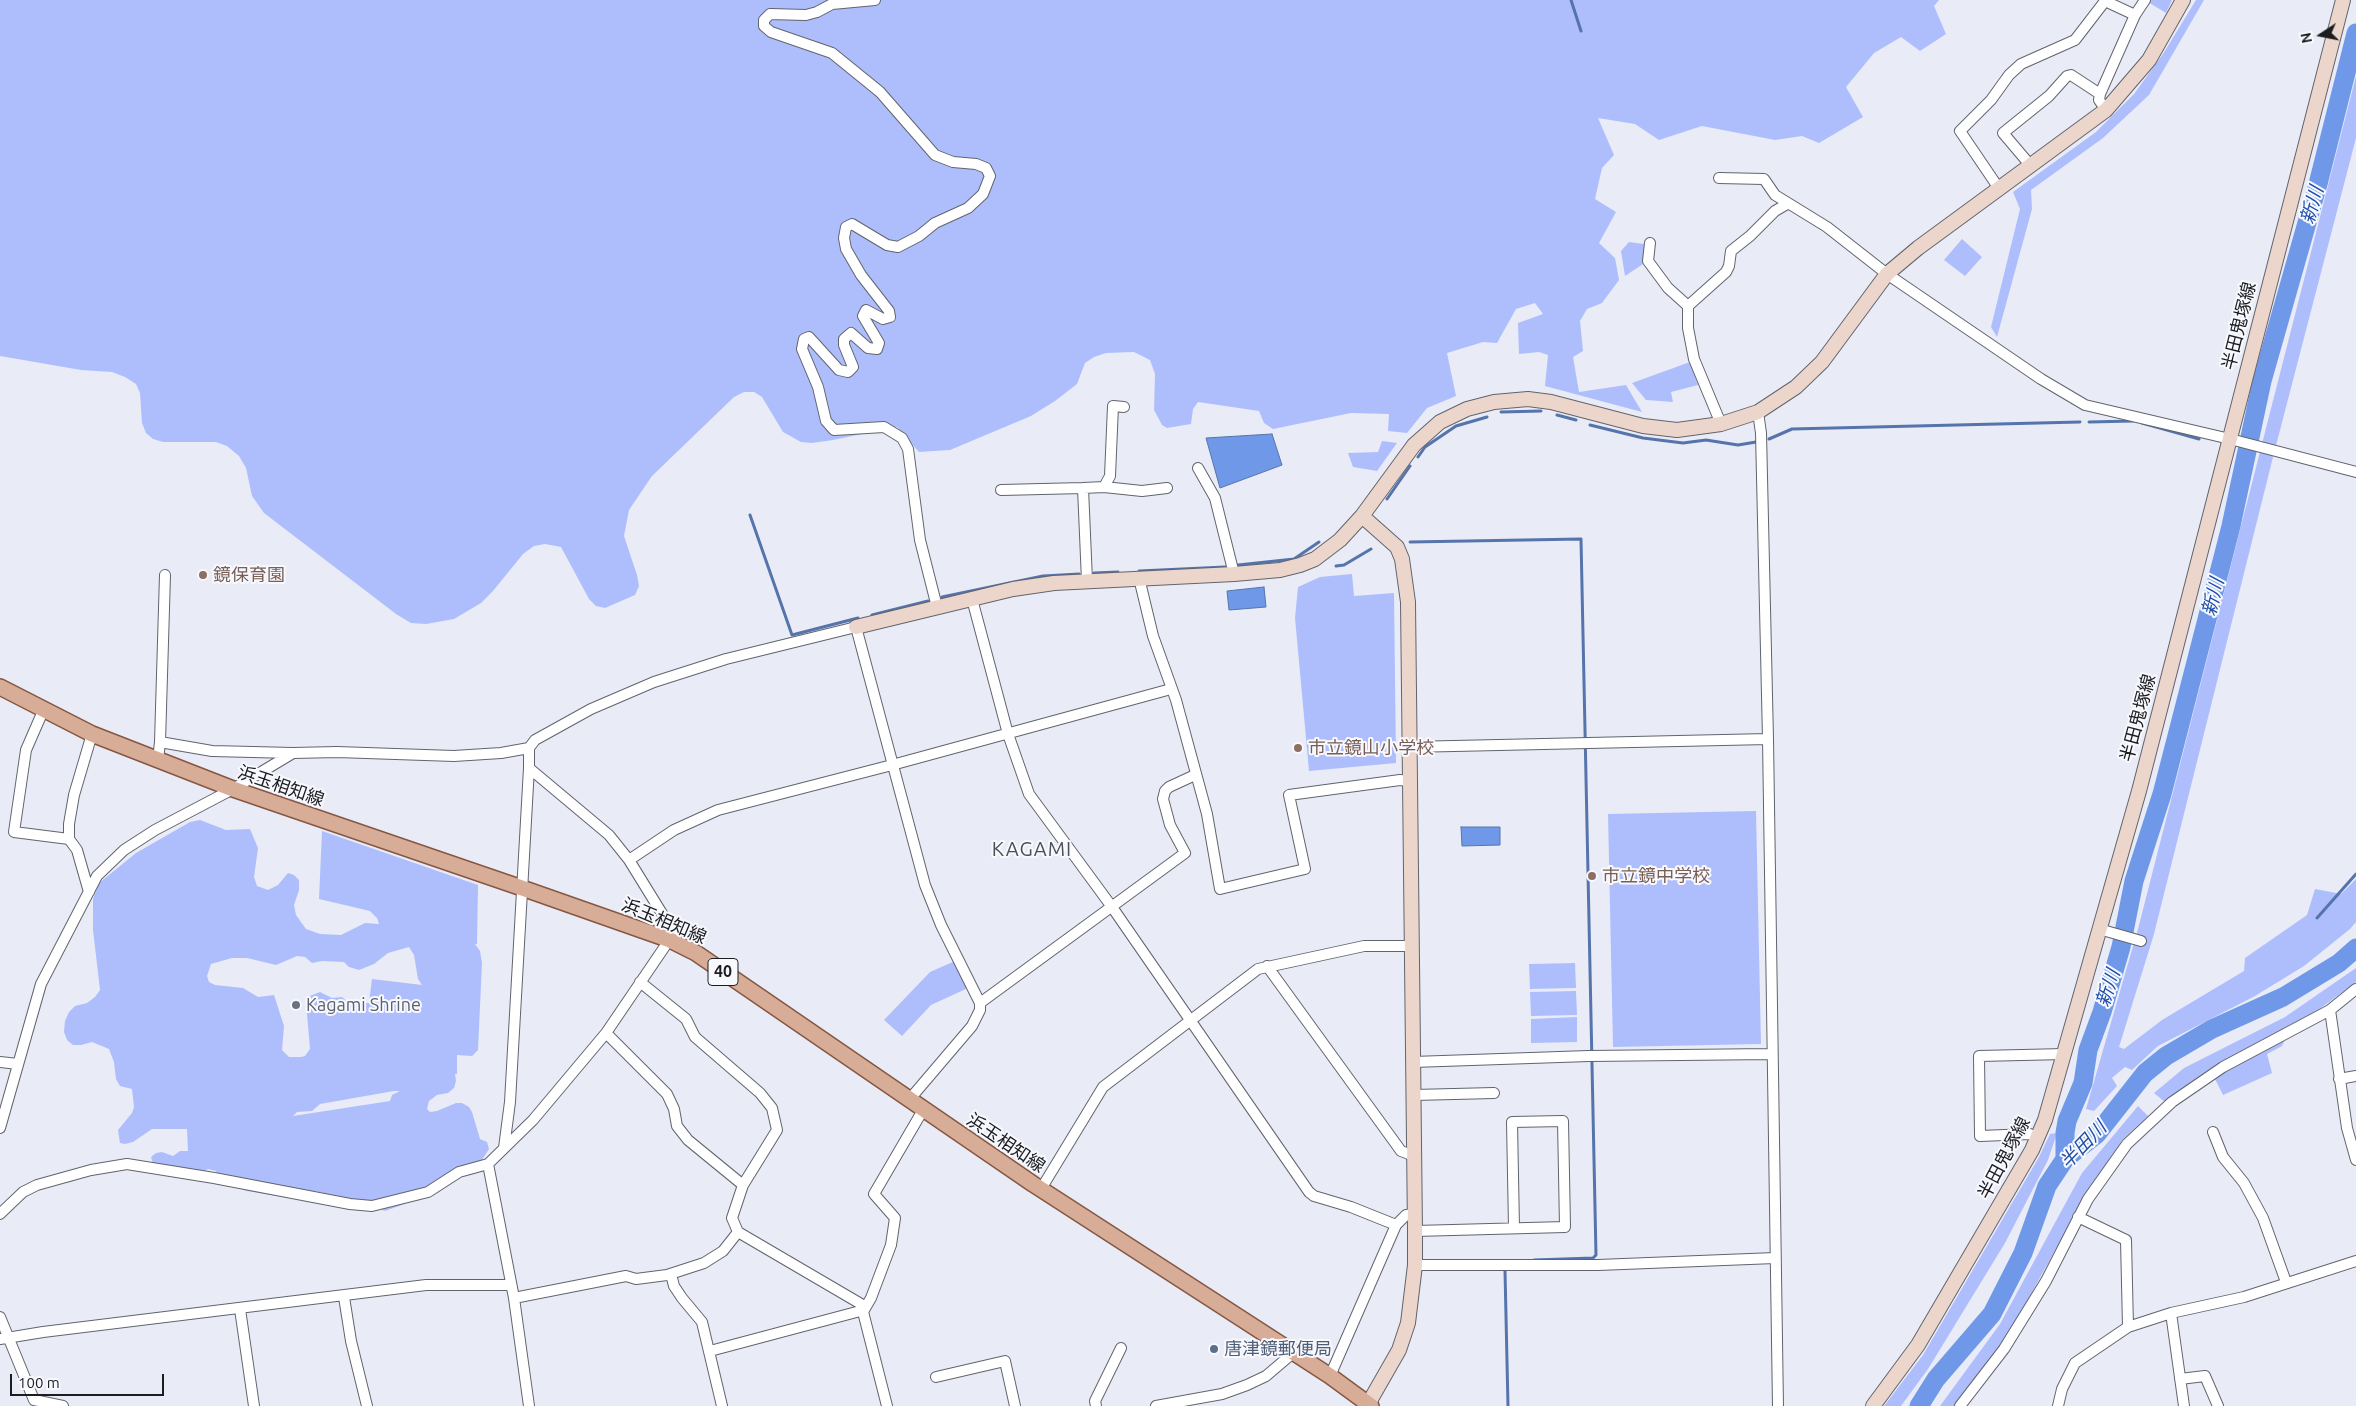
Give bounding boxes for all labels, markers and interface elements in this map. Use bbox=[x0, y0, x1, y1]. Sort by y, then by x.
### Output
north arrow bbox=[2296, 10, 2346, 60]
text: N bbox=[2297, 31, 2315, 45]
water label: 新川 bbox=[2296, 184, 2328, 226]
street label: 半田鬼塚線 bbox=[2218, 280, 2260, 372]
place label: 鏡保育園 bbox=[213, 564, 285, 586]
marker: 鏡保育園 bbox=[197, 569, 209, 581]
water label: 新川 bbox=[2197, 576, 2229, 618]
street label: 半田鬼塚線 bbox=[2116, 672, 2160, 764]
place label: 市立鏡山小学校 bbox=[1308, 737, 1434, 759]
marker: 市立鏡山小学校 bbox=[1292, 742, 1304, 754]
street label: 浜玉相知線 bbox=[235, 761, 327, 811]
district label: KAGAMI bbox=[991, 837, 1073, 861]
place label: 市立鏡中学校 bbox=[1602, 865, 1710, 887]
marker: 市立鏡中学校 bbox=[1586, 870, 1598, 882]
street label: 浜玉相知線 bbox=[618, 893, 710, 949]
road number: 40 bbox=[708, 959, 738, 986]
water label: 新川 bbox=[2091, 966, 2125, 1010]
place label: Kagami Shrine bbox=[306, 994, 421, 1016]
marker: Kagami Shrine bbox=[290, 999, 302, 1011]
street label: 浜玉相知線 bbox=[963, 1109, 1049, 1177]
street label: 半田鬼塚線 bbox=[1973, 1113, 2035, 1203]
water label: 半田川 bbox=[2055, 1117, 2111, 1173]
place label: 唐津鏡郵便局 bbox=[1224, 1338, 1332, 1360]
marker: 唐津鏡郵便局 bbox=[1208, 1343, 1220, 1355]
scale bar bbox=[12, 1364, 166, 1396]
text: 100 m bbox=[18, 1374, 60, 1391]

